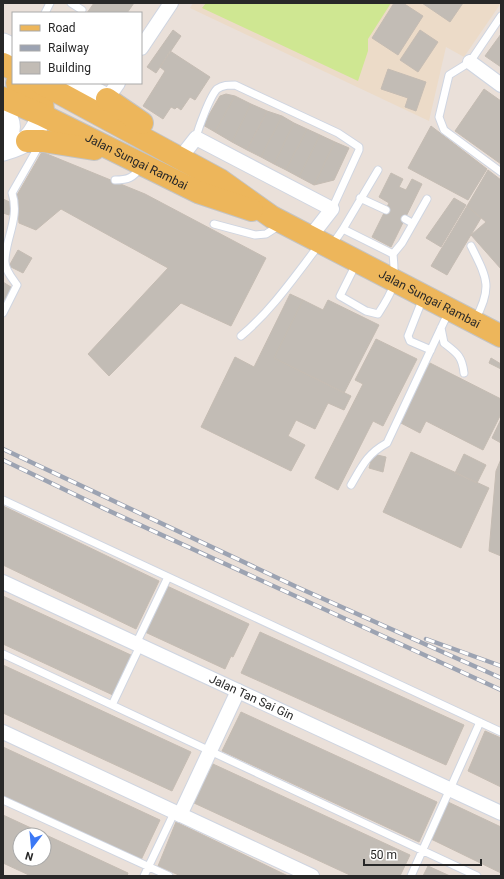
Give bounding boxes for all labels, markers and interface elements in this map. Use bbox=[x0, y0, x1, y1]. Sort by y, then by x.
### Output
legend bbox=[12, 12, 142, 84]
text: Road bbox=[48, 21, 76, 35]
text: Railway bbox=[48, 41, 89, 55]
text: Building bbox=[48, 61, 91, 75]
street label: Jalan Sungai Rambai bbox=[83, 131, 190, 193]
street label: Jalan Sungai Rambai bbox=[376, 267, 483, 331]
street label: Jalan Tan Sai Gin bbox=[207, 672, 296, 723]
north arrow bbox=[12, 827, 52, 867]
scale bar bbox=[364, 841, 481, 867]
text: 50 m bbox=[370, 848, 397, 862]
text: N bbox=[24, 849, 35, 863]

